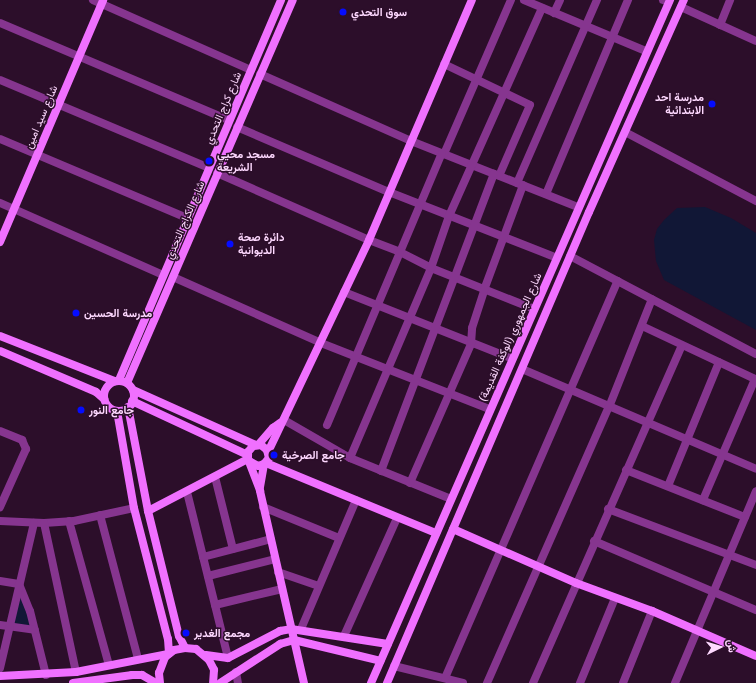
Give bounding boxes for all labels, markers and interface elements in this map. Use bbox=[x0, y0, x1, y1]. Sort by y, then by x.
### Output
place label: سوق التحدي bbox=[351, 5, 407, 19]
marker: سوق التحدي bbox=[338, 7, 348, 17]
street label: شارع كراج التحدي bbox=[202, 70, 244, 146]
street label: شارع سيد امين bbox=[22, 83, 60, 151]
place label: مدرسة احد الابتدائية bbox=[655, 91, 704, 117]
marker: مدرسة احد الابتدائية bbox=[707, 99, 717, 109]
place label: مسجد محيي الشريعة bbox=[217, 148, 275, 174]
marker: مسجد محيي الشريعة bbox=[204, 156, 214, 166]
street label: شارع الكراج التحدي bbox=[163, 179, 207, 261]
place label: دائرة صحة الديوانية bbox=[238, 231, 284, 257]
marker: دائرة صحة الديوانية bbox=[225, 239, 235, 249]
street label: شارع الجمهوري (الوكفة القديمة) bbox=[476, 271, 544, 403]
place label: مدرسة الحسين bbox=[84, 306, 152, 320]
marker: مدرسة الحسين bbox=[71, 308, 81, 318]
place label: جامع النور bbox=[89, 403, 134, 417]
marker: جامع النور bbox=[76, 405, 86, 415]
place label: جامع الصرخية bbox=[282, 448, 345, 462]
marker: جامع الصرخية bbox=[269, 450, 279, 460]
place label: مجمع الغدير bbox=[194, 626, 250, 640]
north arrow bbox=[700, 627, 740, 667]
marker: مجمع الغدير bbox=[181, 628, 191, 638]
text: ش bbox=[725, 639, 739, 653]

